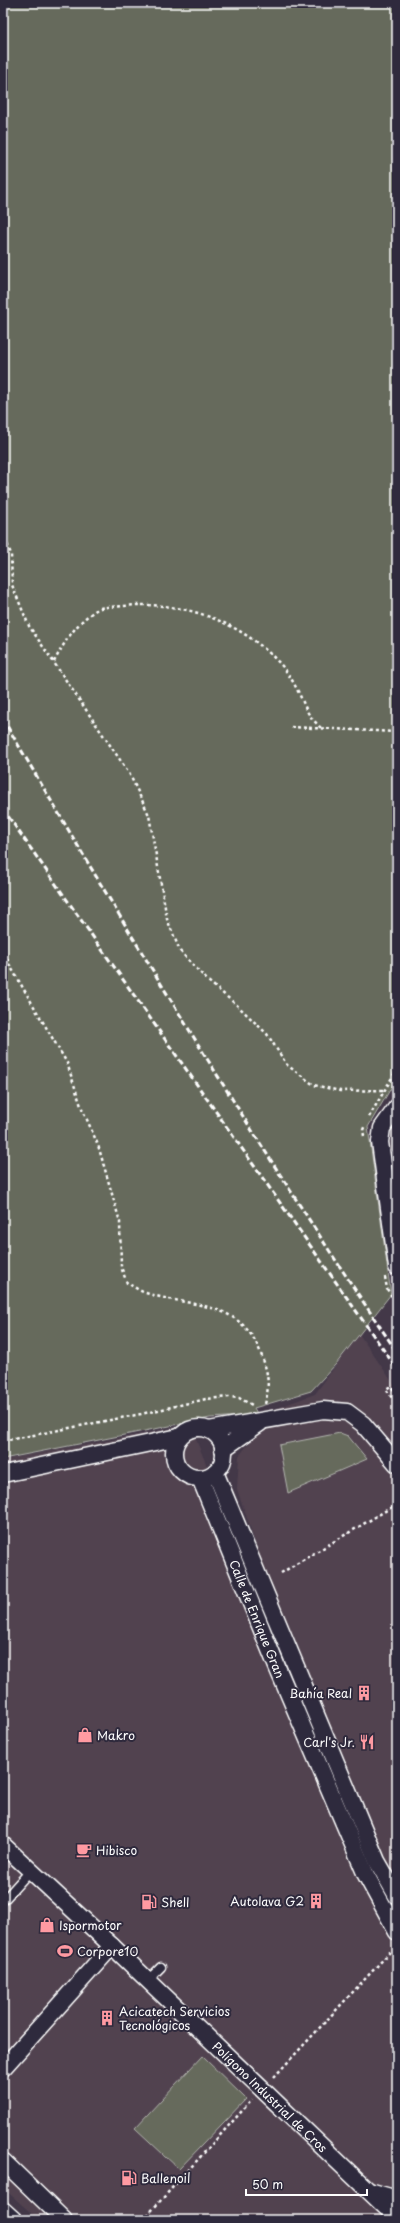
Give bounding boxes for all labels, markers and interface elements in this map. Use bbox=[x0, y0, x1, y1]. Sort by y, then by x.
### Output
street label: Calle de Enrique Gran bbox=[225, 1557, 290, 1681]
place label: Bahía Real bbox=[289, 1684, 352, 1702]
building icon: Bahía Real bbox=[355, 1684, 373, 1702]
shop icon: Makro bbox=[76, 1726, 94, 1744]
place label: Makro bbox=[97, 1726, 135, 1744]
place label: Carl's Jr. bbox=[303, 1733, 355, 1751]
restaurant icon: Carl's Jr. bbox=[358, 1733, 376, 1751]
cafe icon: Hibisco bbox=[75, 1841, 93, 1859]
place label: Hibisco bbox=[96, 1841, 137, 1859]
place label: Autolava G2 bbox=[230, 1892, 304, 1910]
building icon: Autolava G2 bbox=[307, 1892, 325, 1910]
fuel station icon: Shell bbox=[140, 1893, 158, 1911]
place label: Shell bbox=[161, 1893, 189, 1911]
shop icon: Ispormotor bbox=[38, 1916, 56, 1934]
place label: Ispormotor bbox=[59, 1916, 122, 1934]
sports icon: Corpore10 bbox=[56, 1942, 74, 1960]
place label: Corpore10 bbox=[77, 1942, 138, 1960]
place label: Acicatech Servicios Tecnológicos bbox=[119, 2002, 230, 2034]
building icon: Acicatech Servicios Tecnológicos bbox=[98, 2009, 116, 2027]
street label: Polígono Industrial de Cros bbox=[208, 2037, 332, 2157]
fuel station icon: Ballenoil bbox=[120, 2169, 138, 2187]
place label: Ballenoil bbox=[141, 2169, 190, 2187]
scale bar bbox=[246, 2171, 367, 2197]
text: 50 m bbox=[252, 2175, 283, 2193]

